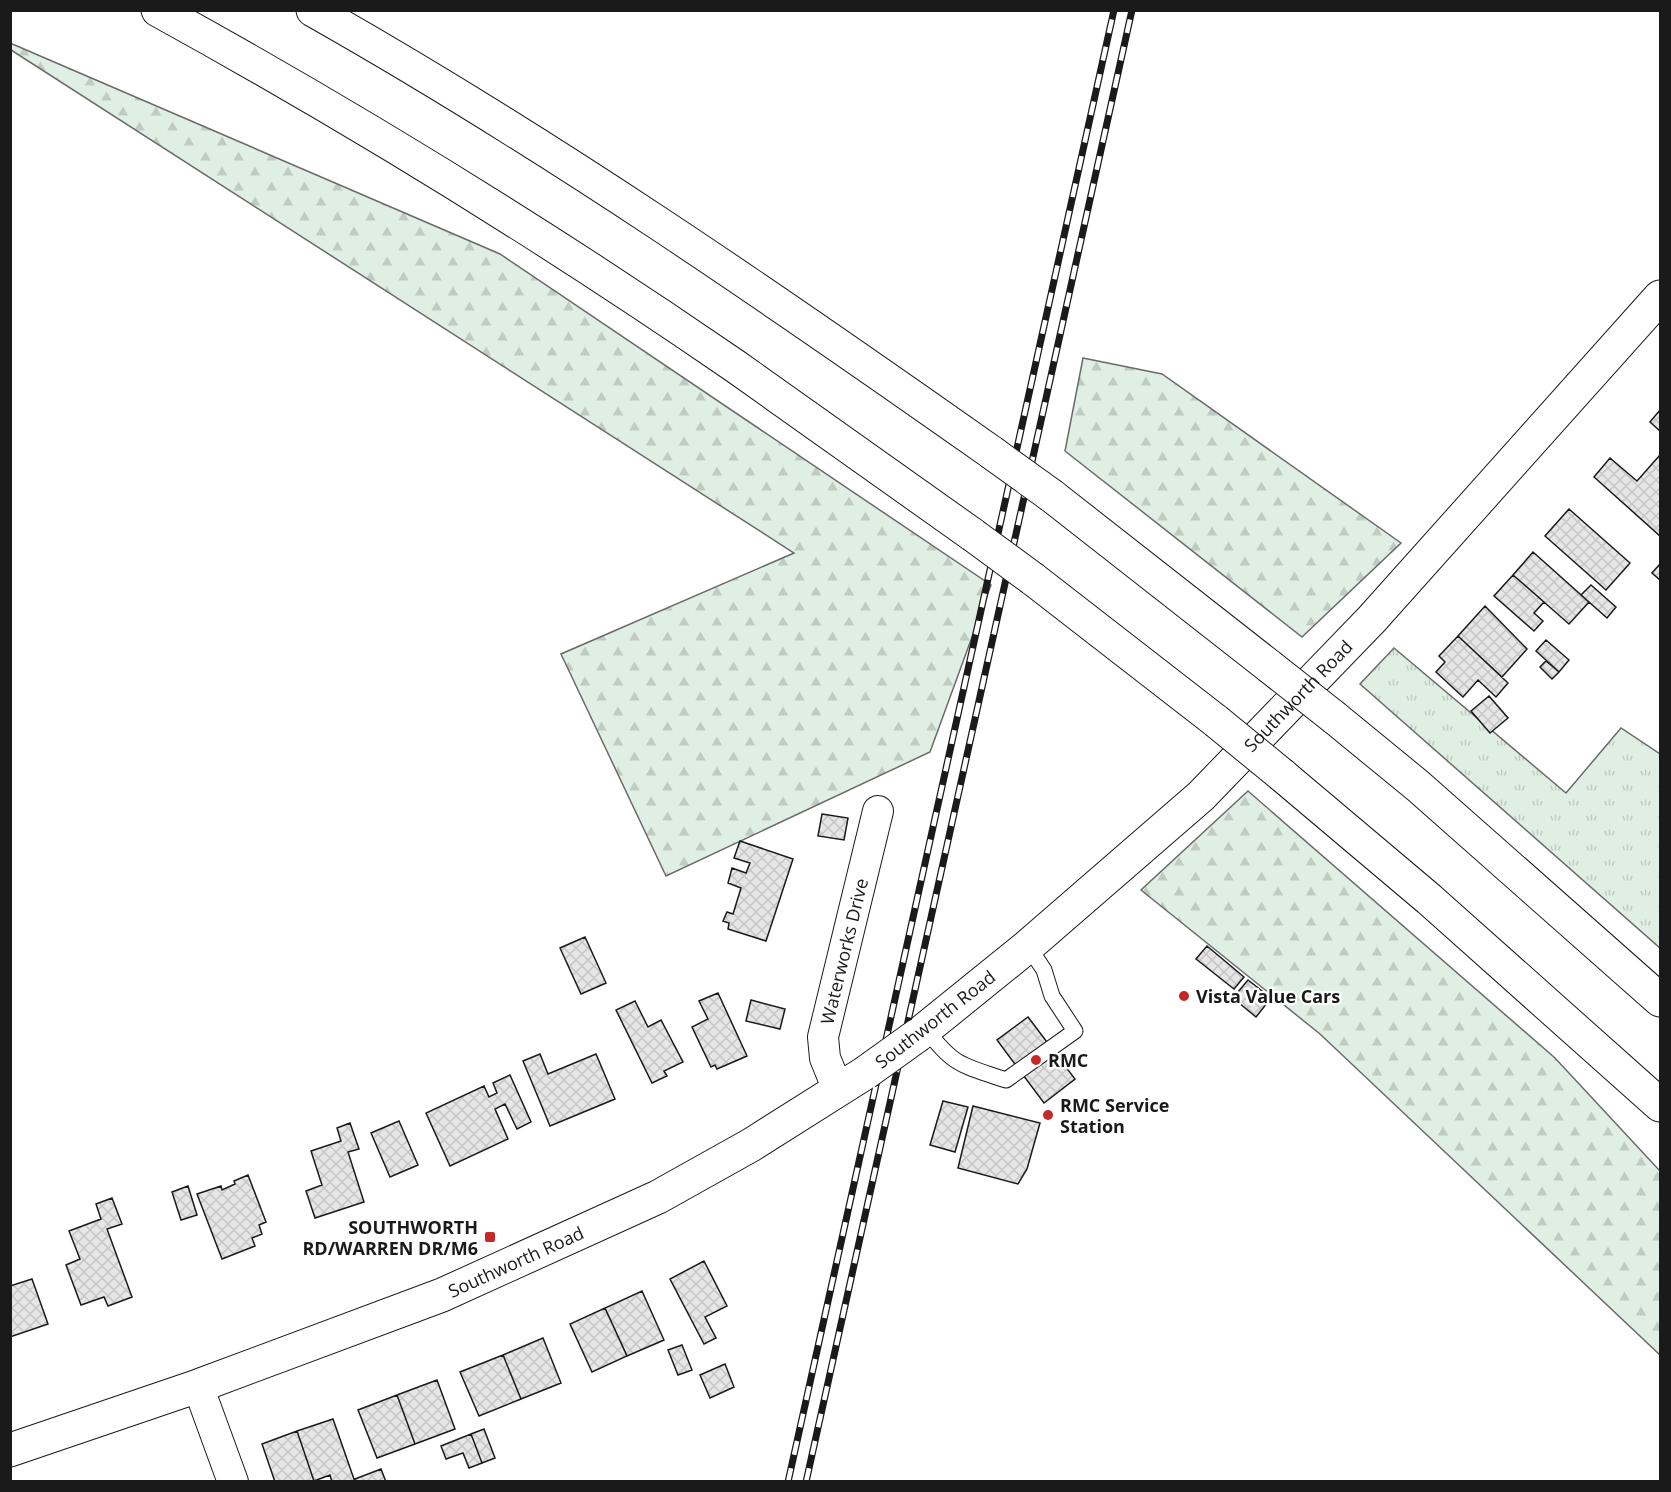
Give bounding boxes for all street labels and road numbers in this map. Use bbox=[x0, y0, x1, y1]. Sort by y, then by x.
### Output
street label: Southworth Road bbox=[1238, 635, 1357, 757]
street label: Waterworks Drive bbox=[815, 876, 873, 1027]
street label: Southworth Road bbox=[870, 964, 1000, 1074]
street label: Southworth Road bbox=[444, 1220, 587, 1303]

